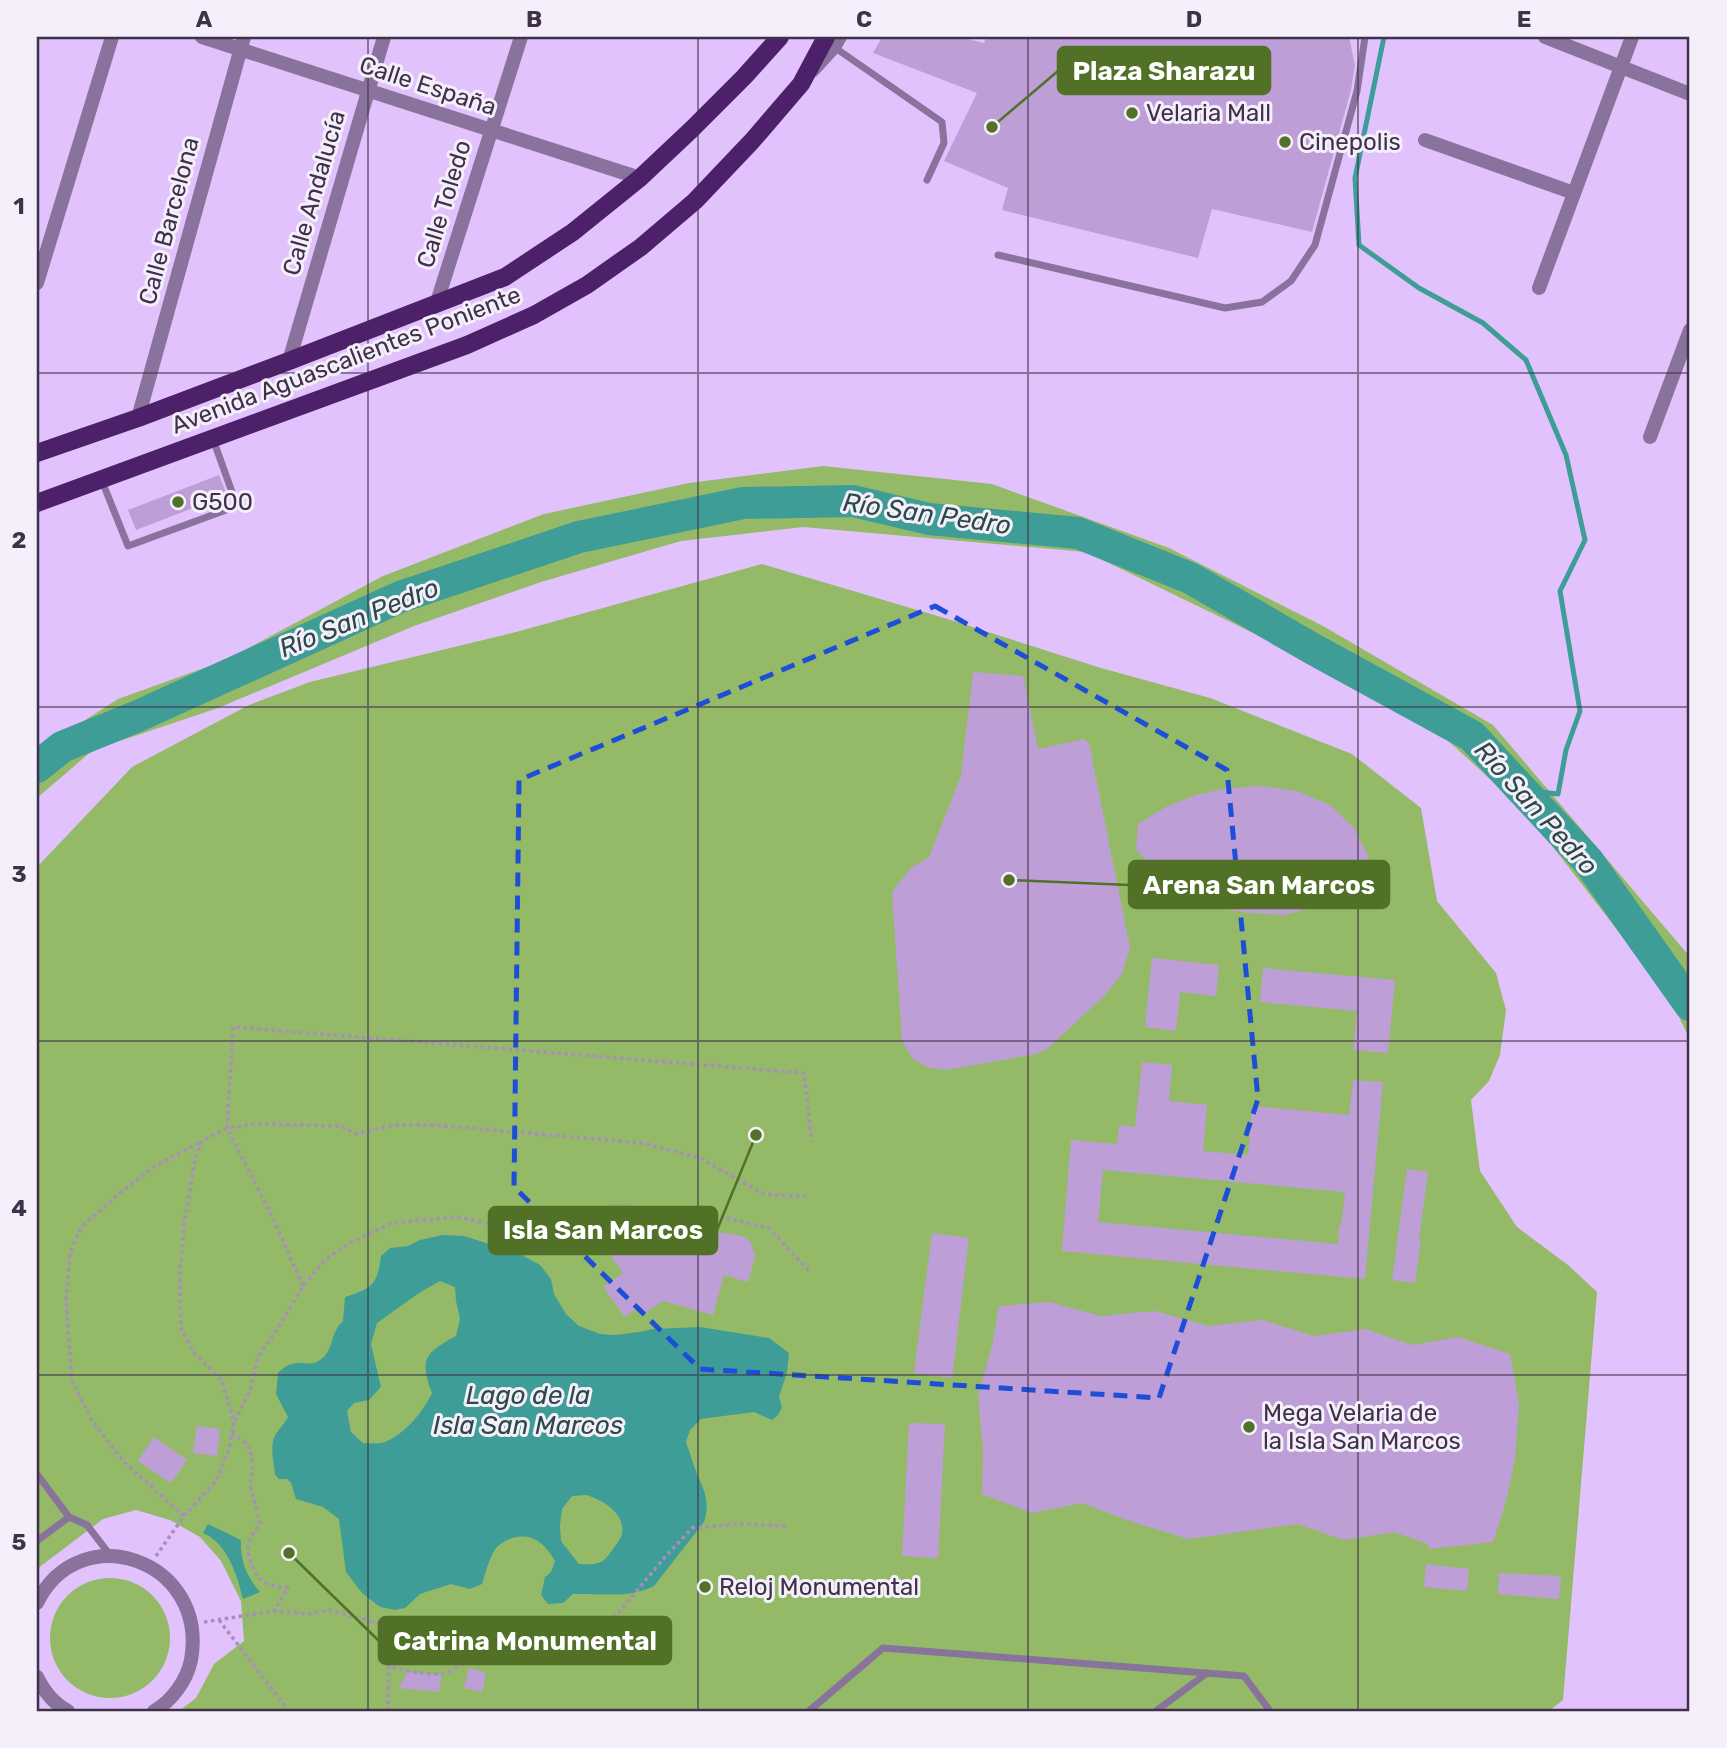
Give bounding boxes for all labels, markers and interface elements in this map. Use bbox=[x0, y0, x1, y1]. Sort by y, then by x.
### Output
text: A bbox=[196, 5, 213, 33]
text: B bbox=[526, 5, 542, 33]
text: C bbox=[856, 5, 872, 33]
text: D bbox=[1186, 5, 1202, 33]
text: E bbox=[1517, 5, 1531, 33]
callout: Plaza Sharazu bbox=[1058, 47, 1270, 94]
street label: Calle España bbox=[356, 51, 500, 121]
text: Plaza Sharazu bbox=[1072, 56, 1256, 87]
place label: Velaria Mall bbox=[1146, 99, 1271, 127]
marker: Velaria Mall bbox=[1124, 105, 1140, 121]
street label: Calle Andalucía bbox=[277, 107, 351, 279]
place label: Cinepolis bbox=[1299, 128, 1401, 156]
street label: Calle Barcelona bbox=[133, 134, 205, 308]
marker: Cinepolis bbox=[1277, 134, 1293, 150]
street label: Calle Toledo bbox=[411, 137, 477, 271]
text: 1 bbox=[13, 192, 25, 220]
street label: Avenida Aguascalientes Poniente bbox=[167, 280, 525, 440]
water label: Río San Pedro bbox=[841, 487, 1013, 541]
place label: G500 bbox=[192, 488, 253, 516]
marker: G500 bbox=[170, 494, 186, 510]
text: 2 bbox=[12, 526, 26, 554]
water label: Río San Pedro bbox=[275, 572, 443, 664]
water label: Río San Pedro bbox=[1468, 735, 1604, 881]
text: 3 bbox=[11, 860, 27, 888]
callout: Arena San Marcos bbox=[1129, 861, 1389, 908]
text: Arena San Marcos bbox=[1143, 870, 1375, 901]
text: 4 bbox=[11, 1194, 27, 1222]
callout: Isla San Marcos bbox=[489, 1207, 717, 1254]
text: Isla San Marcos bbox=[503, 1215, 703, 1246]
water label: Lago de la Isla San Marcos bbox=[433, 1380, 623, 1441]
place label: Mega Velaria de la Isla San Marcos bbox=[1263, 1399, 1461, 1455]
marker: Mega Velaria de la Isla San Marcos bbox=[1241, 1419, 1257, 1435]
text: 5 bbox=[12, 1528, 27, 1556]
place label: Reloj Monumental bbox=[719, 1573, 919, 1601]
marker: Reloj Monumental bbox=[697, 1579, 713, 1595]
callout: Catrina Monumental bbox=[379, 1617, 671, 1664]
text: Catrina Monumental bbox=[393, 1626, 657, 1657]

